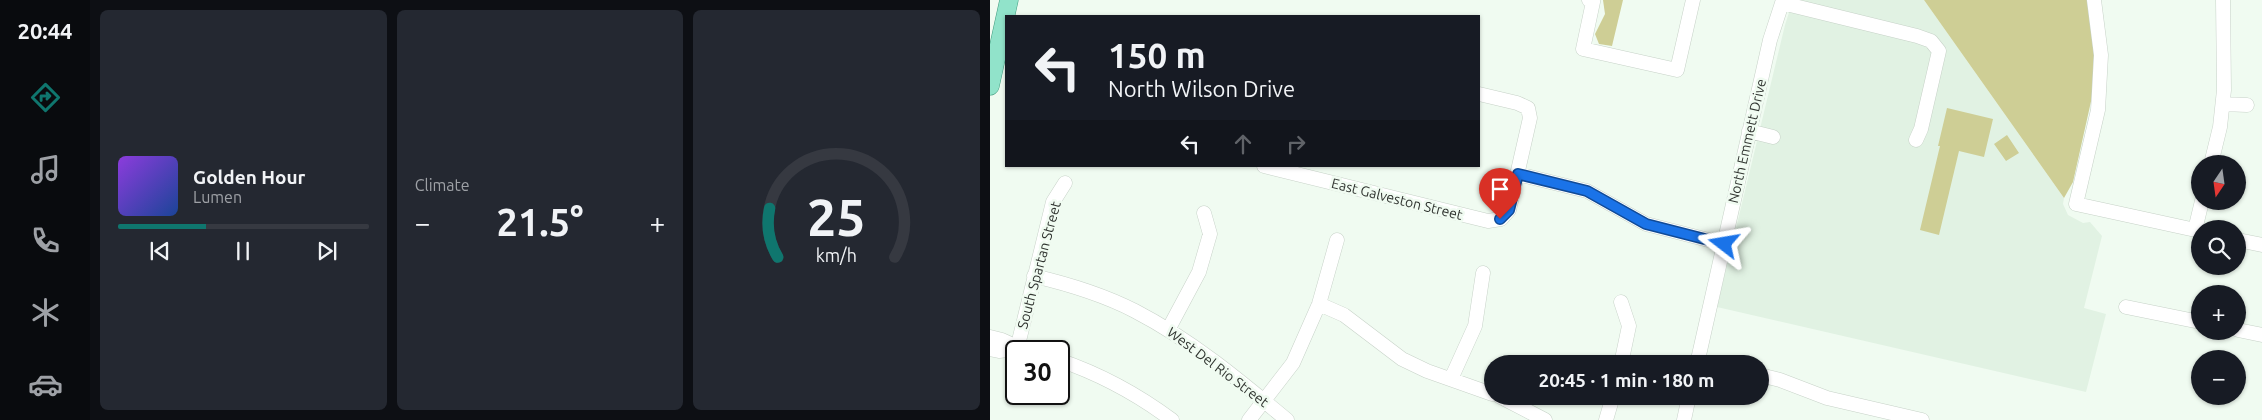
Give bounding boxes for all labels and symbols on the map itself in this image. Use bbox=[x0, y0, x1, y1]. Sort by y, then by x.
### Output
street label: North Emmett Drive bbox=[1725, 77, 1769, 205]
north arrow bbox=[2191, 155, 2246, 210]
pin bbox=[1479, 168, 1521, 219]
street label: East Galveston Street bbox=[1330, 175, 1465, 223]
street label: South Spartan Street bbox=[1014, 199, 1064, 330]
position arrow bbox=[1697, 217, 1749, 269]
street label: West Del Rio Street bbox=[1164, 324, 1272, 411]
speed limit sign: 30 bbox=[1005, 340, 1070, 405]

